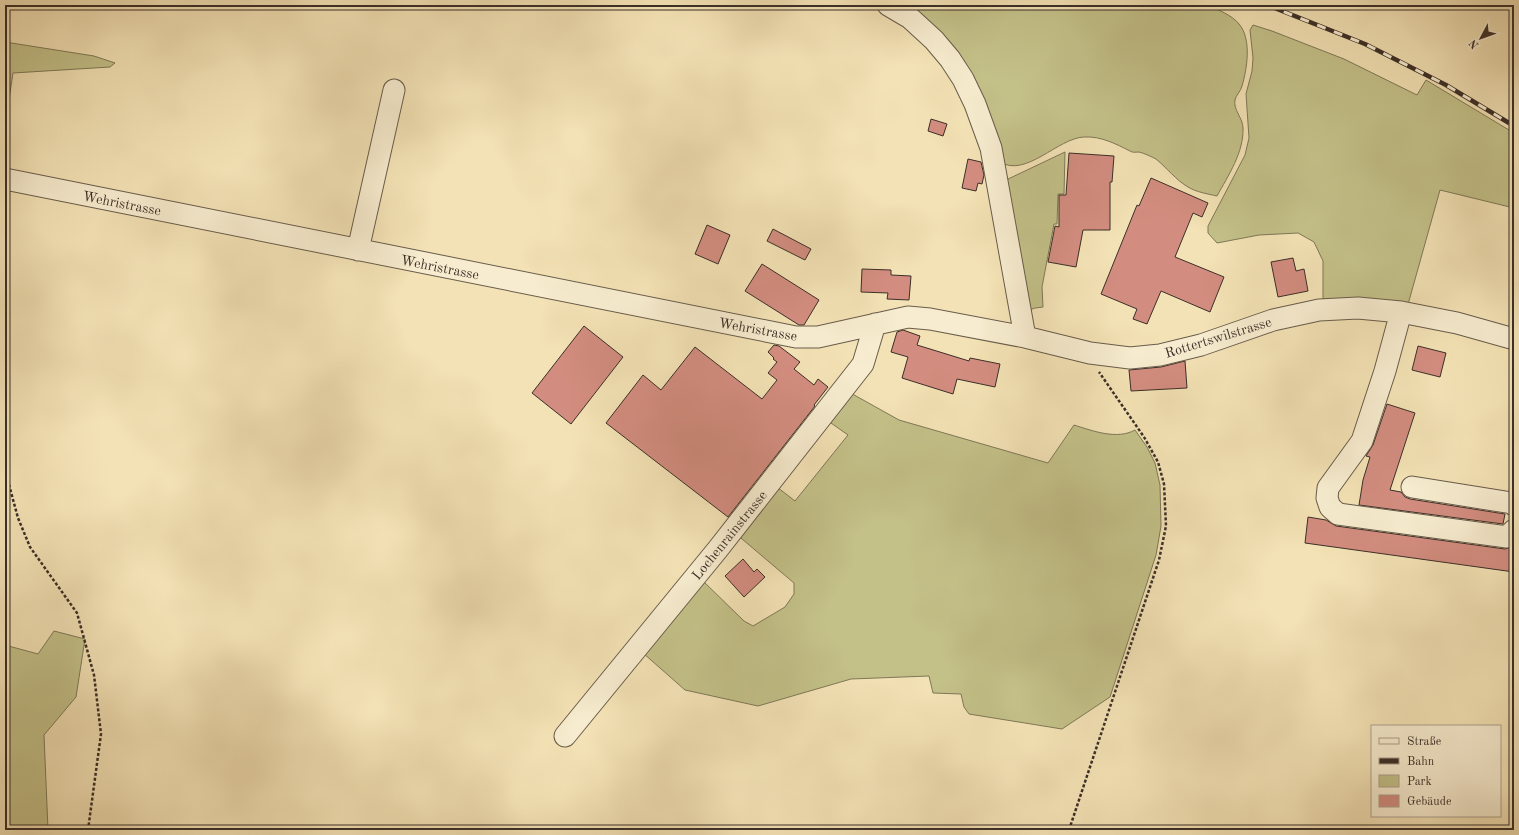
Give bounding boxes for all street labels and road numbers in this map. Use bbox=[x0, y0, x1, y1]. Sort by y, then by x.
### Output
street label: Wehristrasse bbox=[81, 190, 162, 218]
street label: Wehristrasse bbox=[399, 254, 480, 282]
street label: Rottertswilstrasse bbox=[1163, 315, 1273, 361]
street label: Wehristrasse bbox=[718, 316, 798, 344]
street label: Lochenrainstrasse bbox=[690, 488, 770, 583]

